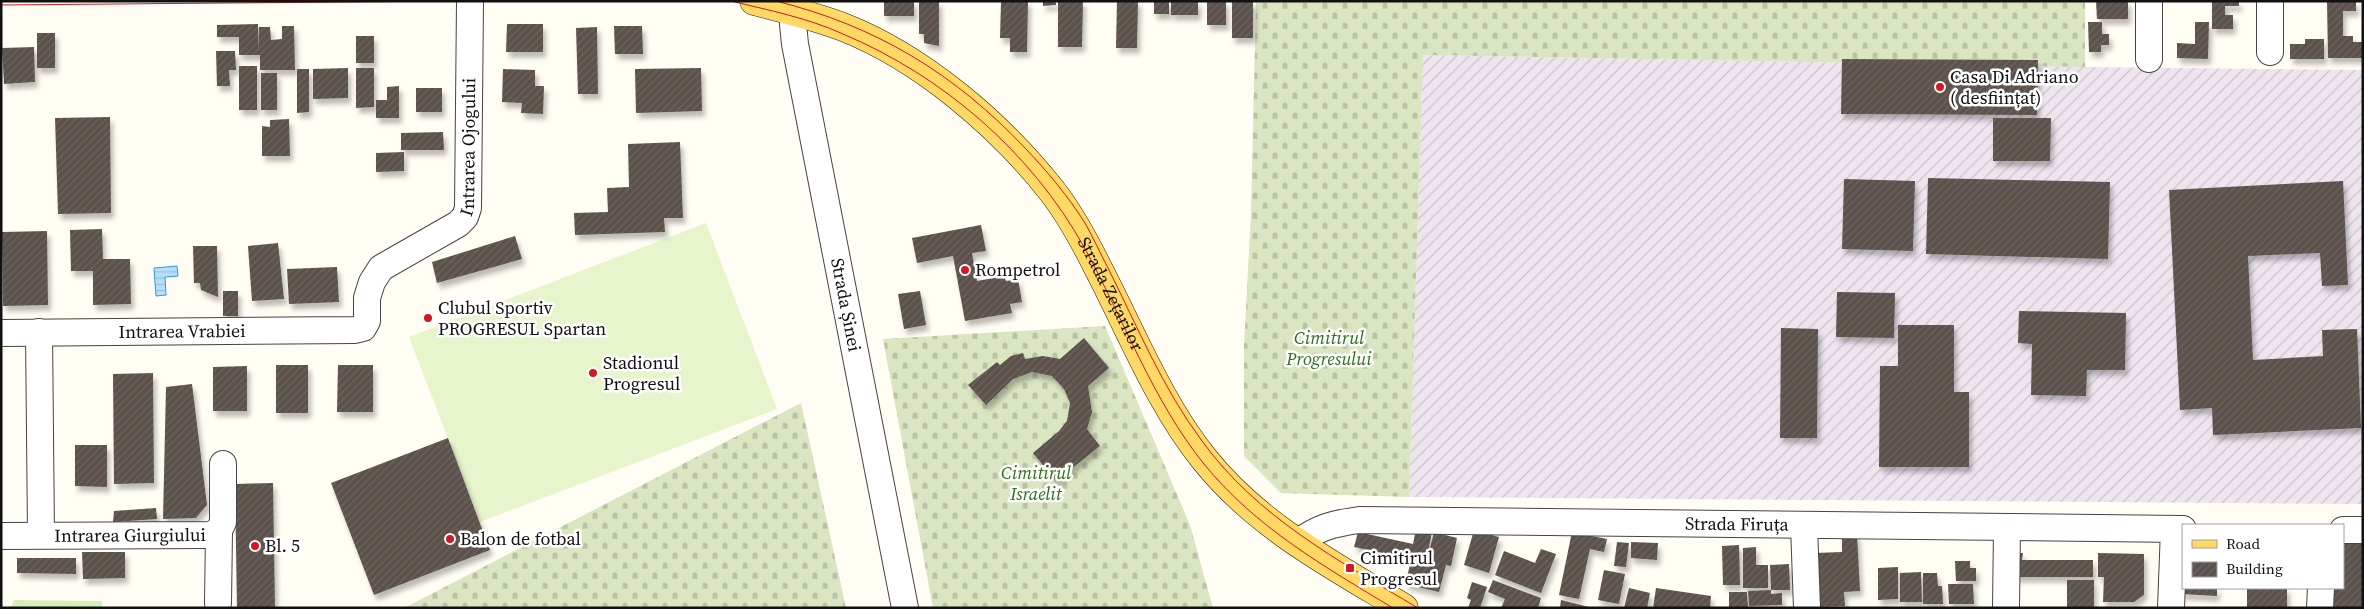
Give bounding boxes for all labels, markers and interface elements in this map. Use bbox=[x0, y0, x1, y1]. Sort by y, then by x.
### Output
place label: Casa Di Adriano ( desființat) bbox=[1950, 64, 2079, 110]
street label: Intrarea Ojogului bbox=[453, 78, 481, 219]
marker: Casa Di Adriano ( desființat) bbox=[1934, 81, 1946, 93]
street label: Strada Zețarilor bbox=[1072, 232, 1150, 356]
street label: Strada Șinei bbox=[825, 256, 868, 354]
place label: Rompetrol bbox=[975, 257, 1060, 282]
marker: Rompetrol bbox=[959, 264, 971, 276]
place label: Clubul Sportiv PROGRESUL Spartan bbox=[438, 295, 606, 341]
marker: Clubul Sportiv PROGRESUL Spartan bbox=[422, 312, 434, 324]
street label: Intrarea Vrabiei bbox=[118, 318, 246, 344]
park label: Cimitirul Progresului bbox=[1285, 325, 1372, 371]
place label: Stadionul Progresul bbox=[603, 350, 680, 396]
marker: Stadionul Progresul bbox=[587, 367, 599, 379]
park label: Cimitirul Israelit bbox=[1001, 460, 1071, 506]
street label: Strada Firuța bbox=[1685, 511, 1790, 537]
street label: Intrarea Giurgiului bbox=[54, 522, 206, 548]
legend bbox=[2182, 524, 2344, 589]
place label: Balon de fotbal bbox=[460, 526, 581, 551]
place label: Bl. 5 bbox=[265, 533, 300, 558]
marker: Balon de fotbal bbox=[444, 533, 456, 545]
text: Road bbox=[2226, 533, 2260, 554]
marker: Bl. 5 bbox=[249, 540, 261, 552]
place label: Cimitirul Progresul bbox=[1360, 545, 1437, 591]
text: Building bbox=[2226, 558, 2283, 579]
marker: Cimitirul Progresul bbox=[1344, 562, 1356, 574]

